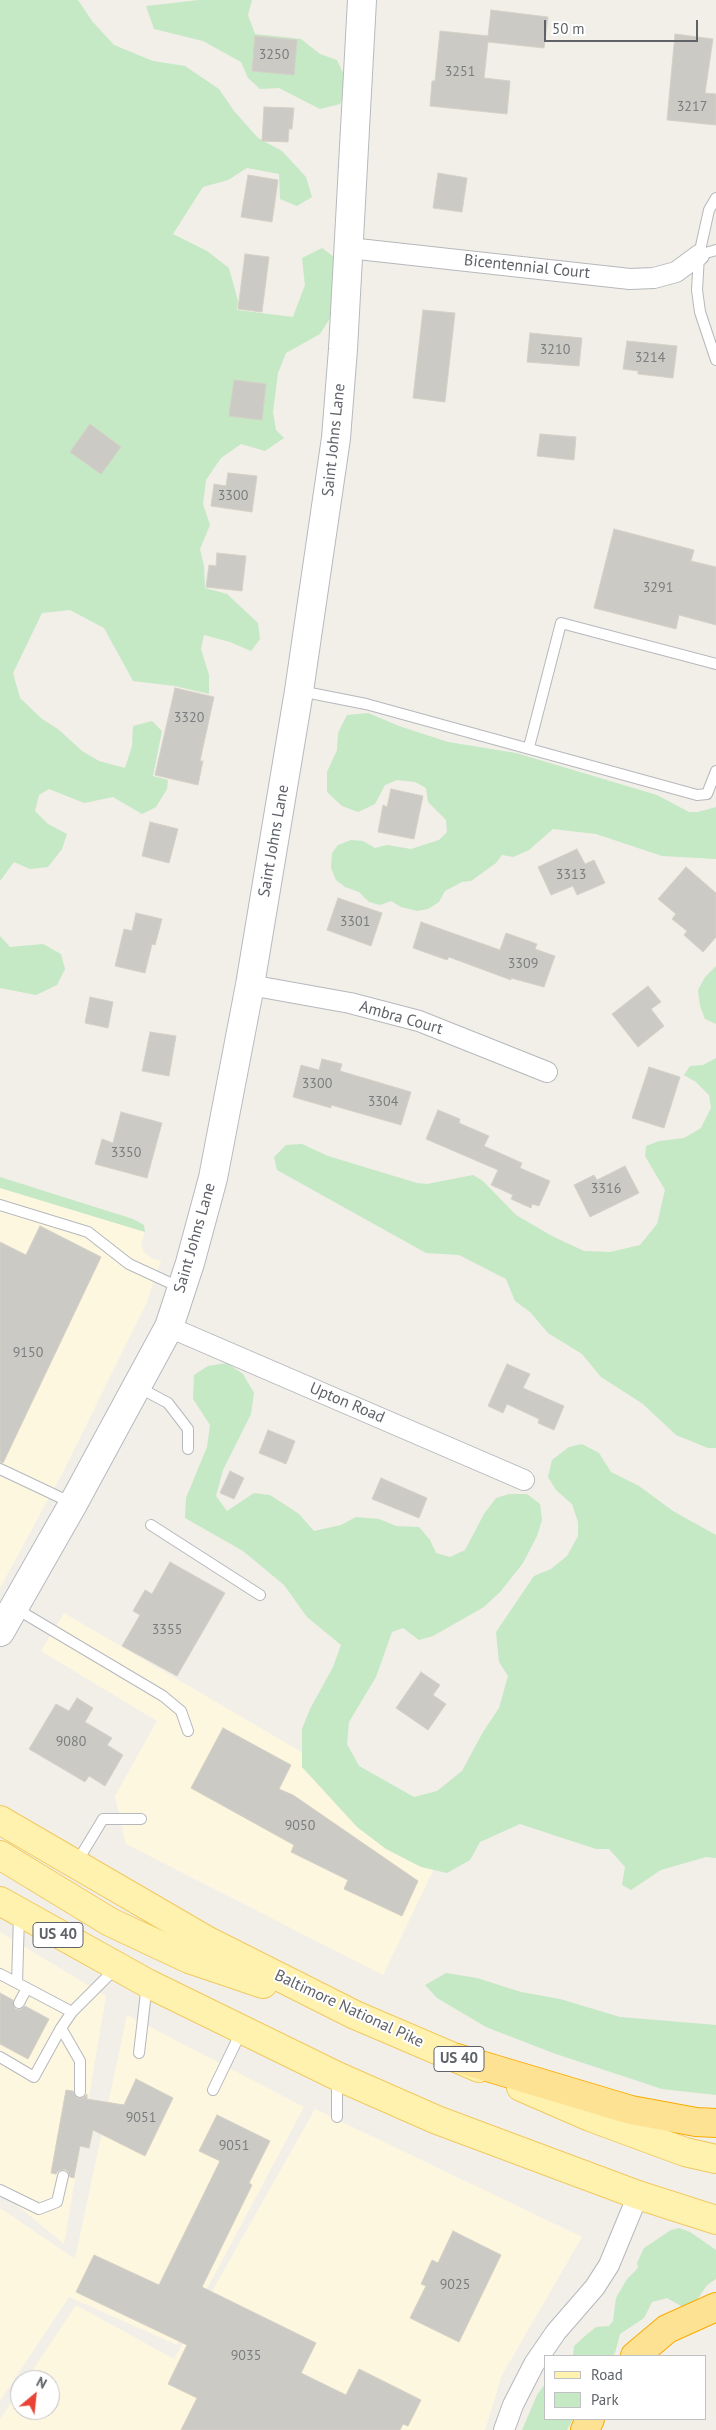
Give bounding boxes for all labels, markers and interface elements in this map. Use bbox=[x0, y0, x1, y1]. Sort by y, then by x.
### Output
scale bar bbox=[546, 10, 700, 42]
text: 50 m bbox=[552, 19, 585, 38]
house number: 3250 bbox=[259, 47, 289, 63]
house number: 3251 bbox=[445, 64, 475, 80]
house number: 3217 bbox=[677, 99, 707, 115]
street label: Bicentennial Court bbox=[463, 251, 591, 283]
house number: 3210 bbox=[540, 342, 570, 358]
house number: 3214 bbox=[635, 350, 665, 366]
street label: Saint Johns Lane bbox=[319, 382, 349, 498]
house number: 3300 bbox=[218, 488, 248, 504]
house number: 3291 bbox=[643, 580, 673, 596]
house number: 3320 bbox=[174, 710, 204, 726]
street label: Saint Johns Lane bbox=[255, 783, 293, 899]
house number: 3313 bbox=[556, 867, 586, 883]
house number: 3301 bbox=[340, 914, 370, 930]
house number: 3309 bbox=[508, 956, 538, 972]
street label: Ambra Court bbox=[357, 997, 445, 1039]
house number: 3300 bbox=[302, 1076, 332, 1092]
house number: 3304 bbox=[368, 1094, 398, 1110]
house number: 3350 bbox=[111, 1145, 141, 1161]
street label: Saint Johns Lane bbox=[170, 1181, 220, 1295]
house number: 3316 bbox=[591, 1181, 621, 1197]
house number: 9150 bbox=[13, 1345, 43, 1361]
street label: Upton Road bbox=[307, 1379, 387, 1427]
house number: 3355 bbox=[152, 1622, 182, 1638]
house number: 9080 bbox=[56, 1734, 86, 1750]
house number: 9050 bbox=[285, 1818, 315, 1834]
road number: US 40 bbox=[33, 1922, 83, 1948]
street label: Baltimore National Pike bbox=[271, 1966, 427, 2052]
road number: US 40 bbox=[434, 2046, 484, 2072]
house number: 9051 bbox=[126, 2110, 156, 2126]
house number: 9051 bbox=[219, 2138, 249, 2154]
house number: 9025 bbox=[440, 2277, 470, 2293]
house number: 9035 bbox=[231, 2348, 261, 2364]
legend bbox=[544, 2355, 706, 2420]
text: Road bbox=[591, 2365, 623, 2384]
north arrow bbox=[10, 2370, 60, 2420]
text: N bbox=[33, 2373, 50, 2393]
text: Park bbox=[591, 2390, 619, 2409]

